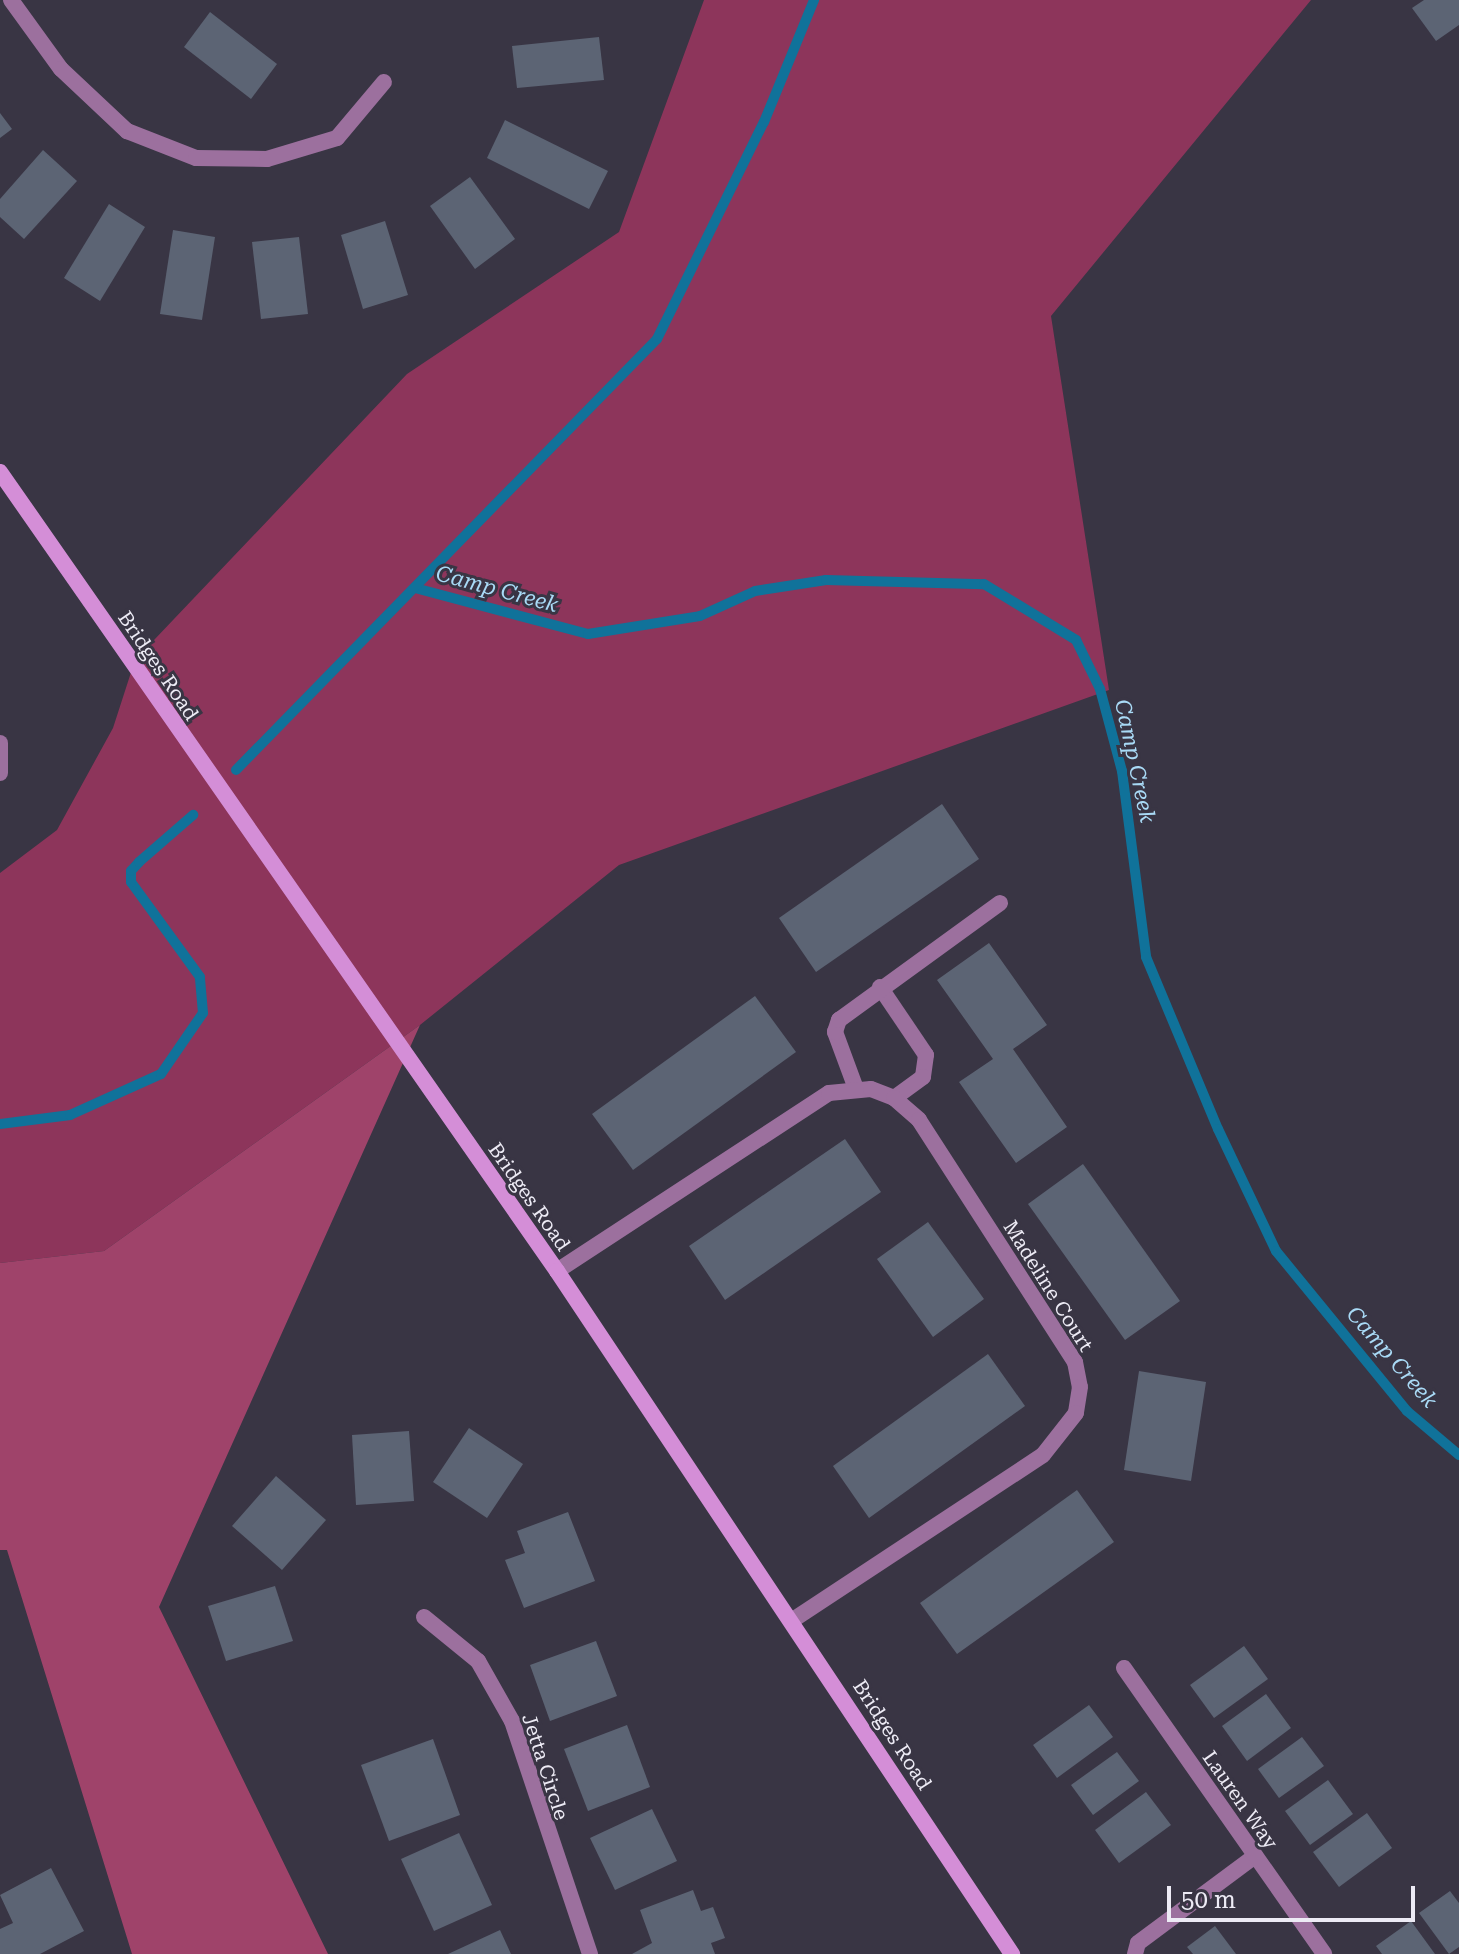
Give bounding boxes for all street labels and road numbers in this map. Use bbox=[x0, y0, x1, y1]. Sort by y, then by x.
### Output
street label: Bridges Road bbox=[113, 607, 203, 725]
street label: Bridges Road bbox=[483, 1138, 575, 1256]
street label: Madeline Court bbox=[998, 1216, 1098, 1356]
street label: Bridges Road bbox=[848, 1675, 936, 1795]
street label: Jetta Circle bbox=[517, 1711, 573, 1823]
street label: Lauren Way bbox=[1197, 1746, 1283, 1854]

